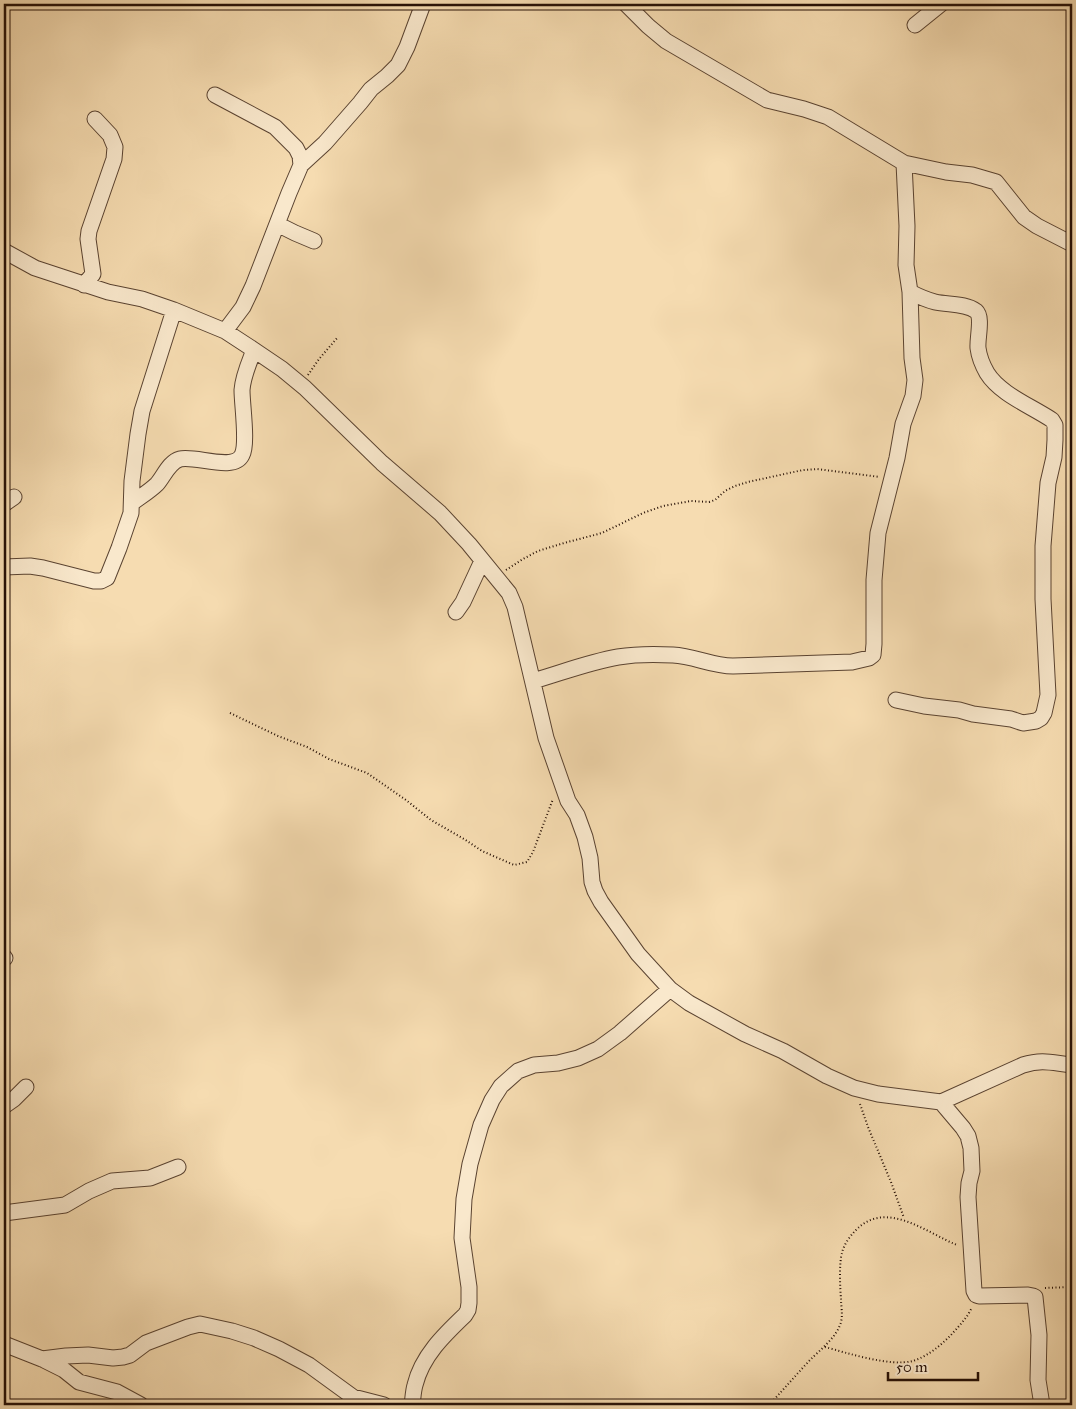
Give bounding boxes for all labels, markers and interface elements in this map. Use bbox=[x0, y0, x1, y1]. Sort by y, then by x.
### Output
scale bar bbox=[888, 1349, 978, 1381]
text: 50 m bbox=[896, 1358, 928, 1376]

